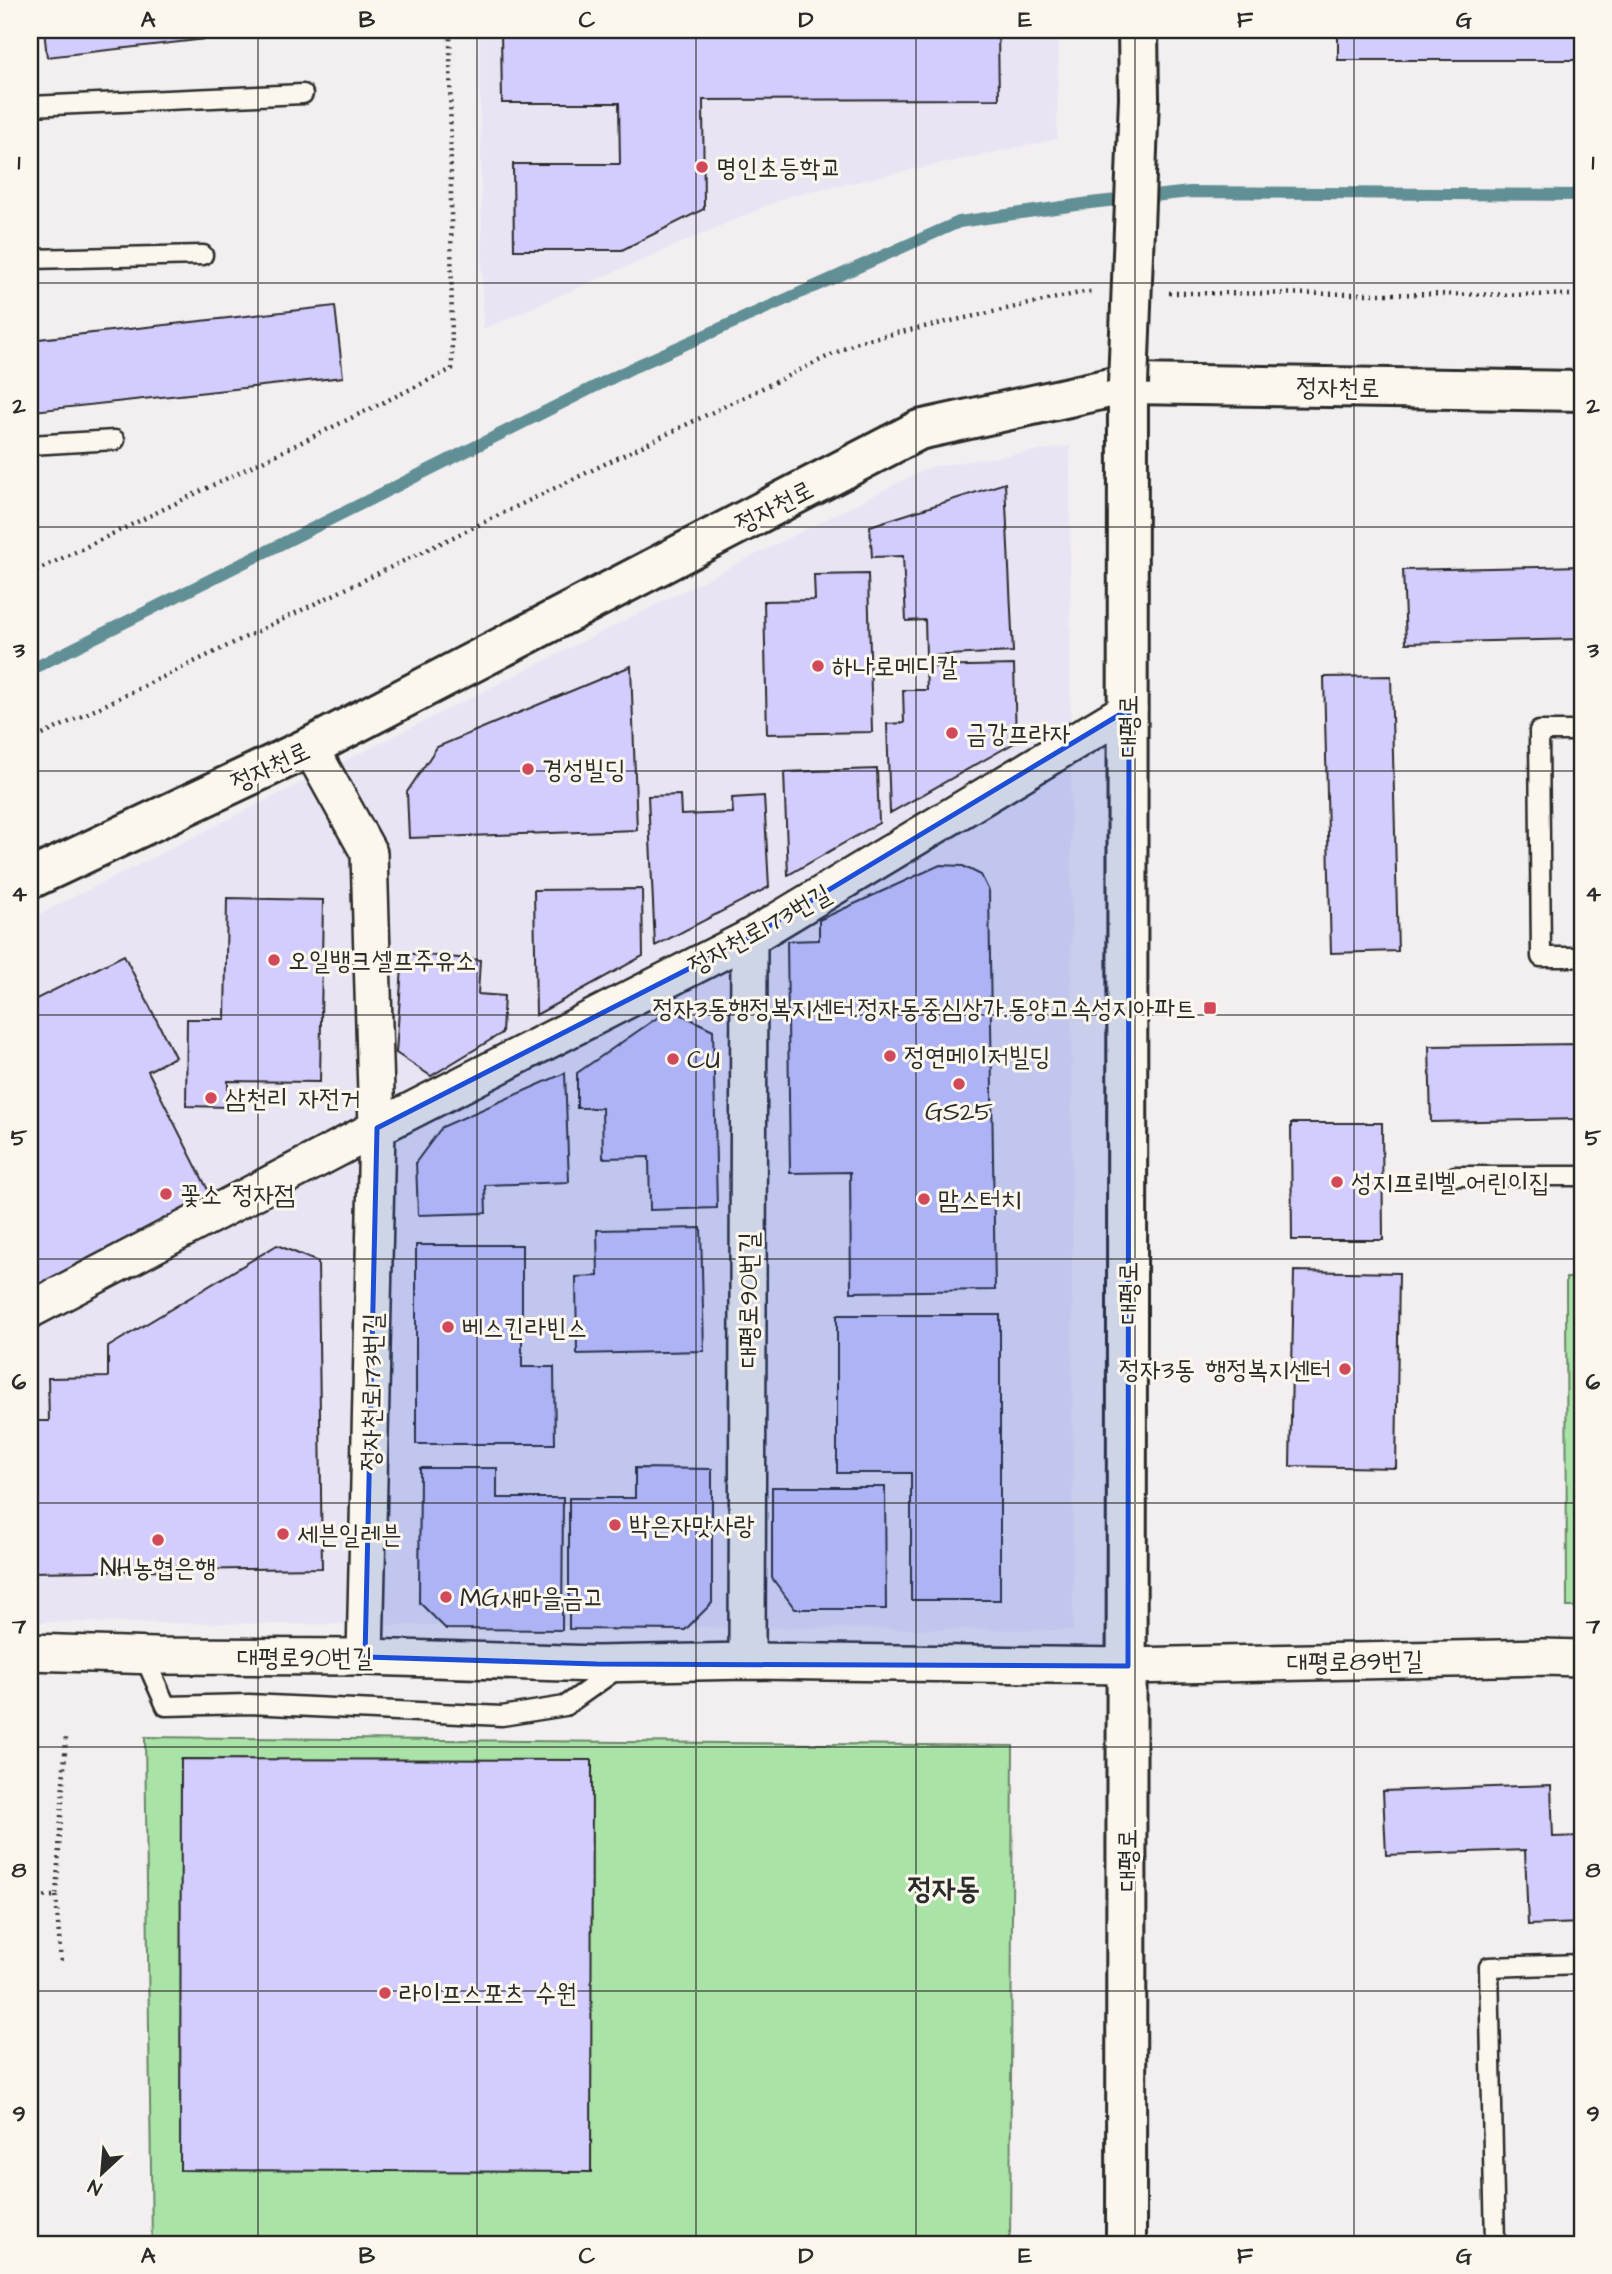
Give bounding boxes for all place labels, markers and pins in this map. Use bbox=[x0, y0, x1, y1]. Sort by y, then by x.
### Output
place label: 명인초등학교 bbox=[716, 150, 842, 186]
marker: 명인초등학교 bbox=[694, 159, 710, 175]
place label: 하나로메디칼 bbox=[832, 649, 958, 685]
marker: 하나로메디칼 bbox=[810, 658, 826, 674]
place label: 금강프라자 bbox=[966, 716, 1071, 752]
marker: 금강프라자 bbox=[944, 725, 960, 741]
place label: 경성빌딩 bbox=[542, 752, 626, 788]
marker: 경성빌딩 bbox=[520, 761, 536, 777]
place label: 오일뱅크셀프주유소 bbox=[288, 943, 476, 979]
marker: 오일뱅크셀프주유소 bbox=[266, 952, 282, 968]
place label: 정자3동행정복지센터.정자동중심상가.동양고속성지아파트 bbox=[652, 991, 1196, 1027]
marker: 정자3동행정복지센터.정자동중심상가.동양고속성지아파트 bbox=[1202, 1000, 1218, 1016]
place label: 정연메이저빌딩 bbox=[904, 1039, 1050, 1075]
place label: CU bbox=[687, 1042, 720, 1078]
marker: 정연메이저빌딩 bbox=[882, 1048, 898, 1064]
marker: CU bbox=[665, 1051, 681, 1067]
marker: GS25 bbox=[951, 1076, 967, 1092]
place label: 삼천리 자전거 bbox=[225, 1081, 361, 1117]
marker: 삼천리 자전거 bbox=[203, 1090, 219, 1106]
place label: GS25 bbox=[925, 1094, 993, 1130]
place label: 성지프뢰벨 어린이집 bbox=[1351, 1165, 1550, 1201]
marker: 성지프뢰벨 어린이집 bbox=[1329, 1174, 1345, 1190]
place label: 꽃소 정자점 bbox=[180, 1177, 295, 1213]
place label: 맘스터치 bbox=[938, 1182, 1022, 1218]
marker: 꽃소 정자점 bbox=[158, 1186, 174, 1202]
marker: 맘스터치 bbox=[916, 1191, 932, 1207]
place label: 베스킨라빈스 bbox=[462, 1310, 588, 1346]
marker: 베스킨라빈스 bbox=[440, 1319, 456, 1335]
place label: 정자3동 행정복지센터 bbox=[1119, 1352, 1331, 1388]
marker: 정자3동 행정복지센터 bbox=[1337, 1361, 1353, 1377]
place label: 박은자맛사랑 bbox=[629, 1508, 755, 1544]
place label: 세븐일레븐 bbox=[297, 1517, 402, 1553]
marker: 박은자맛사랑 bbox=[607, 1517, 623, 1533]
marker: 세븐일레븐 bbox=[275, 1526, 291, 1542]
marker: NH농협은행 bbox=[150, 1532, 166, 1548]
place label: NH농협은행 bbox=[100, 1550, 216, 1586]
place label: MG새마을금고 bbox=[460, 1580, 604, 1616]
marker: MG새마을금고 bbox=[438, 1589, 454, 1605]
place label: 라이프스포츠 수원 bbox=[399, 1976, 577, 2012]
marker: 라이프스포츠 수원 bbox=[377, 1985, 393, 2001]

